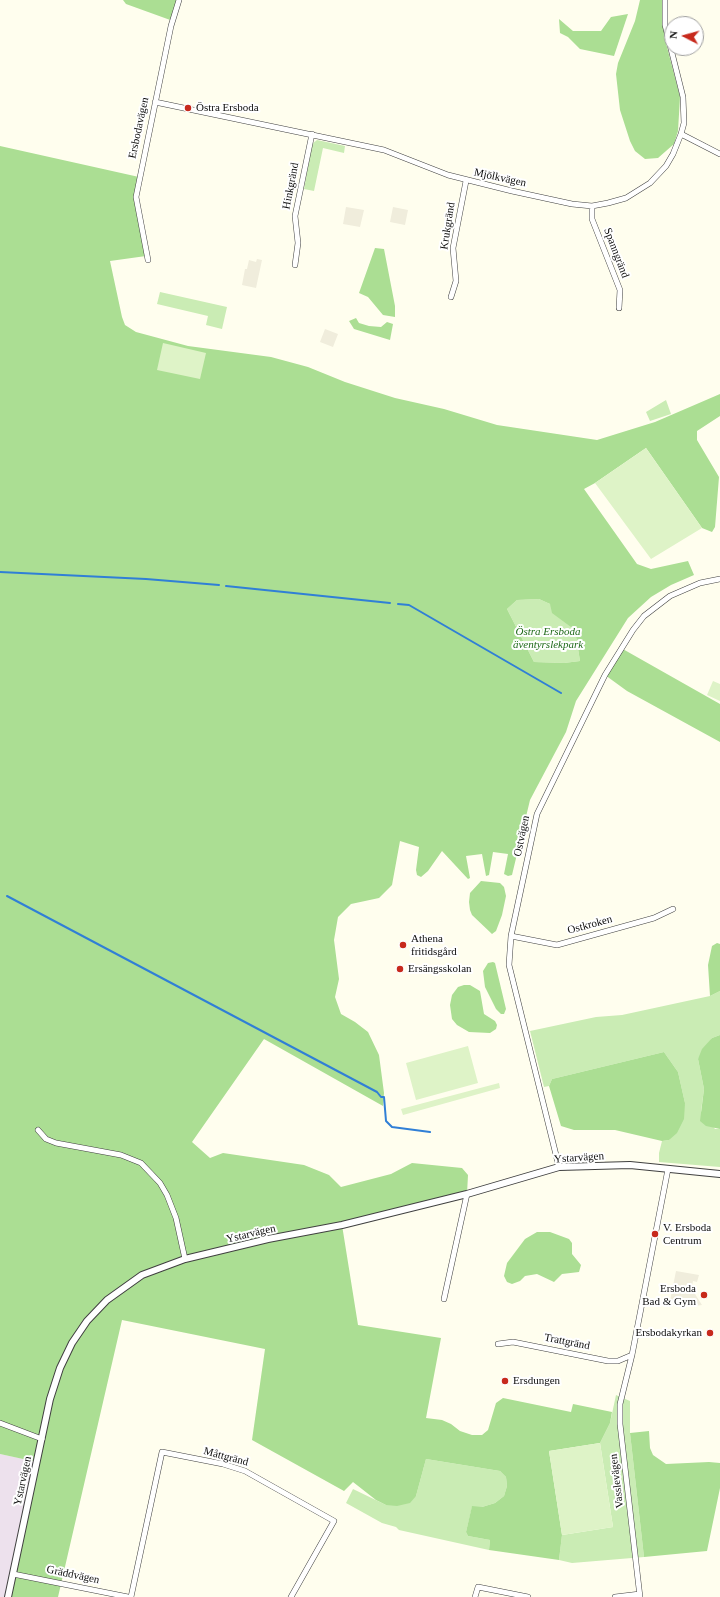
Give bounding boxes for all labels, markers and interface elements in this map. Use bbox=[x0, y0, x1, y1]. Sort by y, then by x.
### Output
north arrow bbox=[664, 16, 704, 56]
text: N bbox=[667, 30, 679, 39]
street label: Ersbodavägen bbox=[126, 96, 152, 160]
place label: Östra Ersboda bbox=[196, 101, 259, 115]
marker: Östra Ersboda bbox=[183, 103, 193, 113]
street label: Hinkgränd bbox=[280, 162, 302, 210]
street label: Mjölkvägen bbox=[473, 166, 527, 190]
street label: Krukgränd bbox=[438, 201, 458, 251]
street label: Spanngränd bbox=[600, 226, 632, 280]
park label: Östra Ersboda äventyrslekpark bbox=[513, 625, 583, 651]
street label: Ostvägen bbox=[511, 814, 533, 858]
street label: Ostkroken bbox=[566, 913, 614, 937]
place label: Athena fritidsgård bbox=[411, 932, 457, 958]
marker: Athena fritidsgård bbox=[398, 940, 408, 950]
place label: Ersängsskolan bbox=[408, 962, 472, 976]
marker: Ersängsskolan bbox=[395, 964, 405, 974]
street label: Ystarvägen bbox=[554, 1150, 604, 1166]
place label: V. Ersboda Centrum bbox=[663, 1221, 711, 1247]
street label: Ystarvägen bbox=[225, 1222, 277, 1246]
marker: V. Ersboda Centrum bbox=[650, 1229, 660, 1239]
place label: Ersboda Bad & Gym bbox=[642, 1282, 696, 1308]
marker: Ersboda Bad & Gym bbox=[699, 1290, 709, 1300]
place label: Ersbodakyrkan bbox=[635, 1326, 702, 1340]
marker: Ersbodakyrkan bbox=[705, 1328, 715, 1338]
street label: Trattgränd bbox=[543, 1331, 591, 1353]
place label: Ersdungen bbox=[513, 1374, 560, 1388]
marker: Ersdungen bbox=[500, 1376, 510, 1386]
street label: Måttgränd bbox=[202, 1445, 250, 1469]
street label: Vasslevägen bbox=[607, 1453, 627, 1509]
street label: Ystarvägen bbox=[11, 1455, 35, 1507]
street label: Gräddvägen bbox=[45, 1563, 101, 1587]

